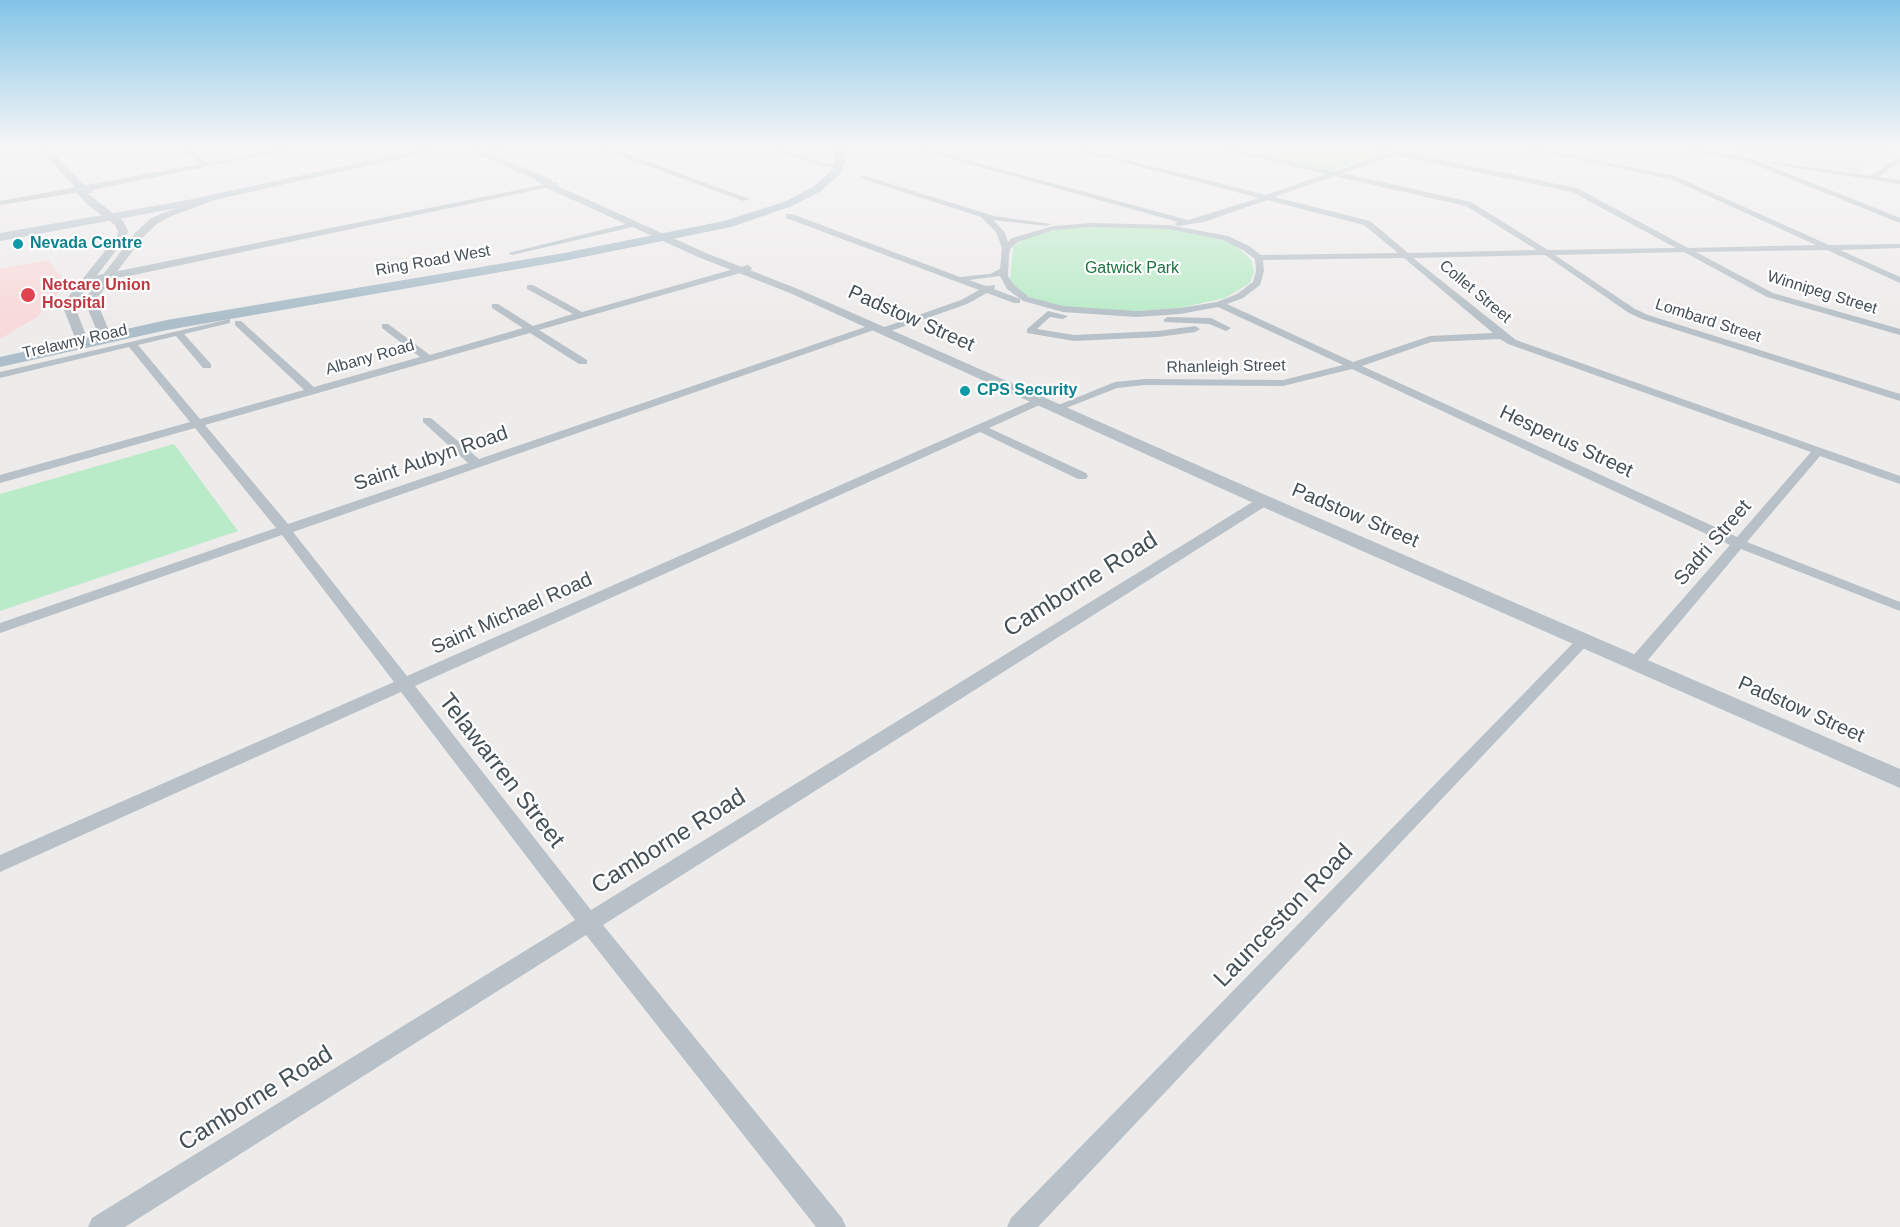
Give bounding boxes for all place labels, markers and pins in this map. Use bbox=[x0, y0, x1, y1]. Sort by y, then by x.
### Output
place label: Nevada Centre bbox=[30, 234, 142, 254]
marker: Nevada Centre bbox=[11, 237, 25, 251]
place label: Netcare Union Hospital bbox=[42, 276, 150, 314]
marker: Netcare Union Hospital bbox=[19, 286, 37, 304]
place label: CPS Security bbox=[977, 381, 1077, 401]
marker: CPS Security bbox=[958, 384, 972, 398]

